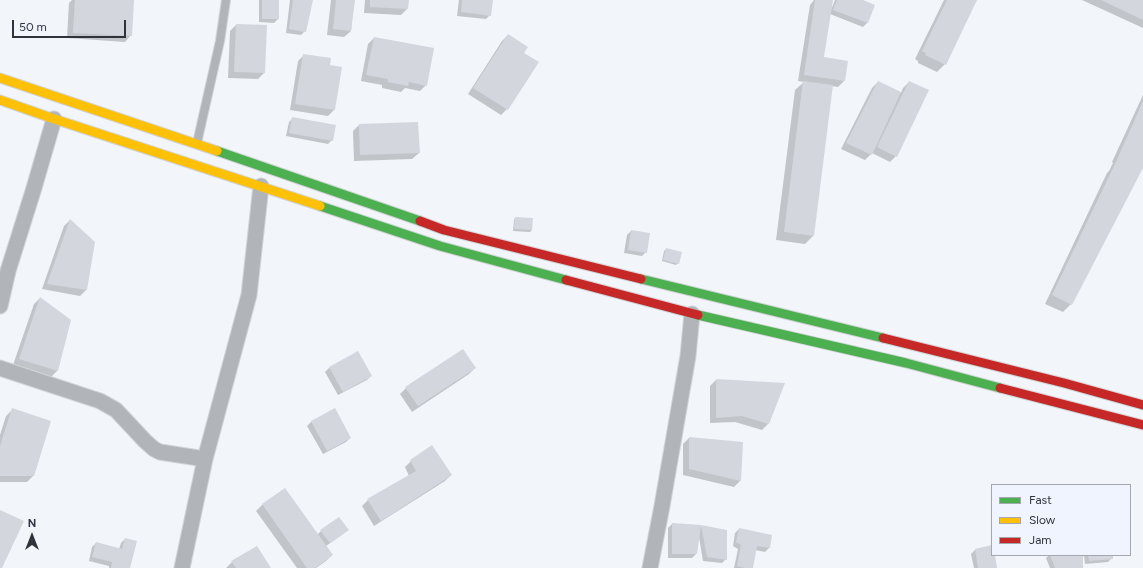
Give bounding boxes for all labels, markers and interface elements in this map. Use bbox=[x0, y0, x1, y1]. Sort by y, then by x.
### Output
scale bar bbox=[14, 12, 128, 38]
text: 50 m bbox=[19, 20, 47, 34]
legend bbox=[991, 484, 1131, 556]
text: Fast bbox=[1029, 493, 1052, 507]
text: Slow bbox=[1029, 513, 1055, 527]
north arrow bbox=[12, 516, 52, 556]
text: N bbox=[28, 517, 36, 530]
text: Jam bbox=[1029, 533, 1052, 547]

